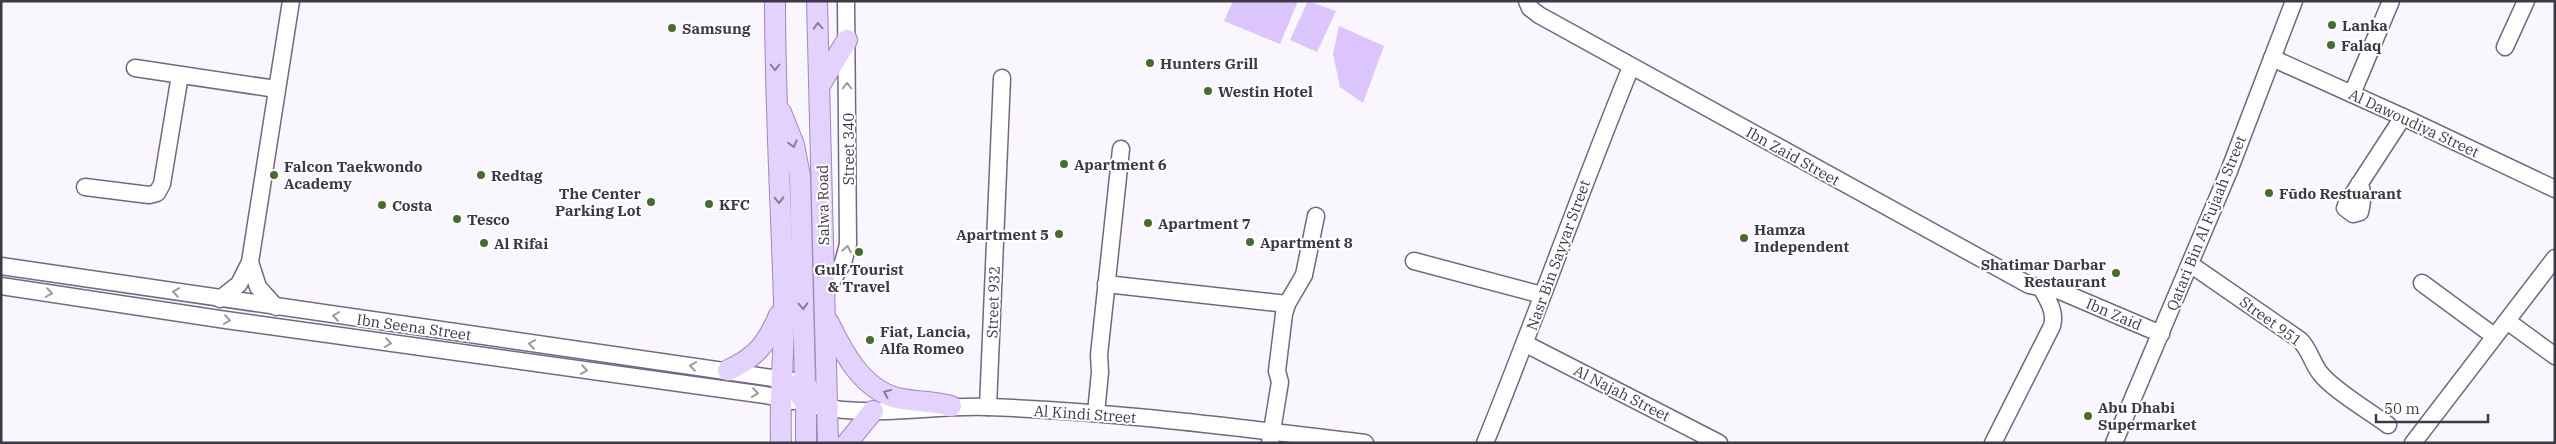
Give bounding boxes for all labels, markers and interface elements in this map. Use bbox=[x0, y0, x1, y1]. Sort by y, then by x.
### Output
place label: Lanka bbox=[2342, 16, 2388, 35]
place label: Samsung bbox=[682, 19, 751, 38]
marker: Lanka bbox=[2326, 19, 2338, 31]
marker: Samsung bbox=[666, 22, 678, 34]
one-way arrow bbox=[813, 22, 823, 30]
place label: Falaq bbox=[2341, 36, 2382, 55]
marker: Falaq bbox=[2325, 39, 2337, 51]
place label: Hunters Grill bbox=[1160, 54, 1258, 73]
marker: Hunters Grill bbox=[1144, 57, 1156, 69]
one-way arrow bbox=[770, 64, 780, 72]
one-way arrow bbox=[842, 82, 853, 90]
place label: Westin Hotel bbox=[1218, 82, 1313, 101]
street label: Al Dawoudiya Street bbox=[2346, 84, 2482, 162]
marker: Westin Hotel bbox=[1202, 85, 1214, 97]
street label: Street 340 bbox=[839, 113, 858, 185]
street label: Ibn Zaid Street bbox=[1743, 122, 1843, 190]
street label: Qatari Bin Al Fujaah Street bbox=[2162, 133, 2250, 313]
one-way arrow bbox=[787, 140, 798, 149]
place label: Apartment 6 bbox=[1074, 155, 1167, 174]
place label: Falcon Taekwondo Academy bbox=[284, 157, 423, 193]
marker: Apartment 6 bbox=[1058, 158, 1070, 170]
street label: Salwa Road bbox=[813, 165, 833, 245]
place label: Redtag bbox=[491, 166, 543, 185]
marker: Falcon Taekwondo Academy bbox=[268, 169, 280, 181]
marker: Redtag bbox=[475, 169, 487, 181]
street label: Nasr Bin Sayyar Street bbox=[1522, 177, 1594, 333]
place label: The Center Parking Lot bbox=[555, 184, 642, 220]
place label: Fūdo Restuarant bbox=[2279, 184, 2402, 203]
marker: Fūdo Restuarant bbox=[2263, 187, 2275, 199]
place label: KFC bbox=[719, 195, 750, 214]
place label: Costa bbox=[392, 196, 433, 215]
marker: The Center Parking Lot bbox=[645, 196, 657, 208]
one-way arrow bbox=[774, 197, 785, 205]
marker: KFC bbox=[703, 198, 715, 210]
marker: Costa bbox=[376, 199, 388, 211]
place label: Tesco bbox=[467, 210, 510, 229]
marker: Tesco bbox=[451, 213, 463, 225]
place label: Apartment 7 bbox=[1158, 214, 1251, 233]
marker: Apartment 7 bbox=[1142, 217, 1154, 229]
place label: Hamza Independent bbox=[1754, 220, 1850, 256]
place label: Apartment 5 bbox=[956, 225, 1049, 244]
marker: Apartment 5 bbox=[1053, 228, 1065, 240]
marker: Hamza Independent bbox=[1738, 232, 1750, 244]
place label: Apartment 8 bbox=[1260, 233, 1353, 252]
place label: Al Rifai bbox=[494, 234, 548, 253]
marker: Apartment 8 bbox=[1244, 236, 1256, 248]
marker: Al Rifai bbox=[478, 237, 490, 249]
one-way arrow bbox=[841, 244, 851, 253]
marker: Gulf Tourist & Travel bbox=[853, 246, 865, 258]
place label: Shatimar Darbar Restaurant bbox=[1981, 255, 2107, 291]
place label: Gulf Tourist & Travel bbox=[814, 260, 904, 296]
street label: Street 932 bbox=[982, 265, 1004, 339]
marker: Shatimar Darbar Restaurant bbox=[2110, 267, 2122, 279]
one-way arrow bbox=[45, 288, 54, 298]
one-way arrow bbox=[171, 288, 180, 298]
street label: Street 951 bbox=[2236, 292, 2306, 350]
street label: Ibn Zaid bbox=[2083, 294, 2145, 334]
one-way arrow bbox=[798, 302, 808, 310]
street label: Ibn Seena Street bbox=[355, 310, 473, 344]
one-way arrow bbox=[332, 311, 340, 322]
one-way arrow bbox=[223, 315, 232, 325]
place label: Fiat, Lancia, Alfa Romeo bbox=[880, 322, 970, 358]
marker: Fiat, Lancia, Alfa Romeo bbox=[864, 334, 876, 346]
one-way arrow bbox=[384, 337, 393, 347]
one-way arrow bbox=[528, 340, 536, 350]
one-way arrow bbox=[689, 361, 697, 371]
street label: Al Najah Street bbox=[1571, 361, 1673, 425]
one-way arrow bbox=[580, 364, 588, 375]
one-way arrow bbox=[750, 388, 759, 398]
one-way arrow bbox=[883, 389, 892, 400]
scale bar bbox=[2376, 392, 2488, 424]
place label: Abu Dhabi Supermarket bbox=[2098, 398, 2197, 434]
text: 50 m bbox=[2384, 399, 2420, 418]
street label: Al Kindi Street bbox=[1033, 401, 1137, 427]
marker: Abu Dhabi Supermarket bbox=[2082, 410, 2094, 422]

